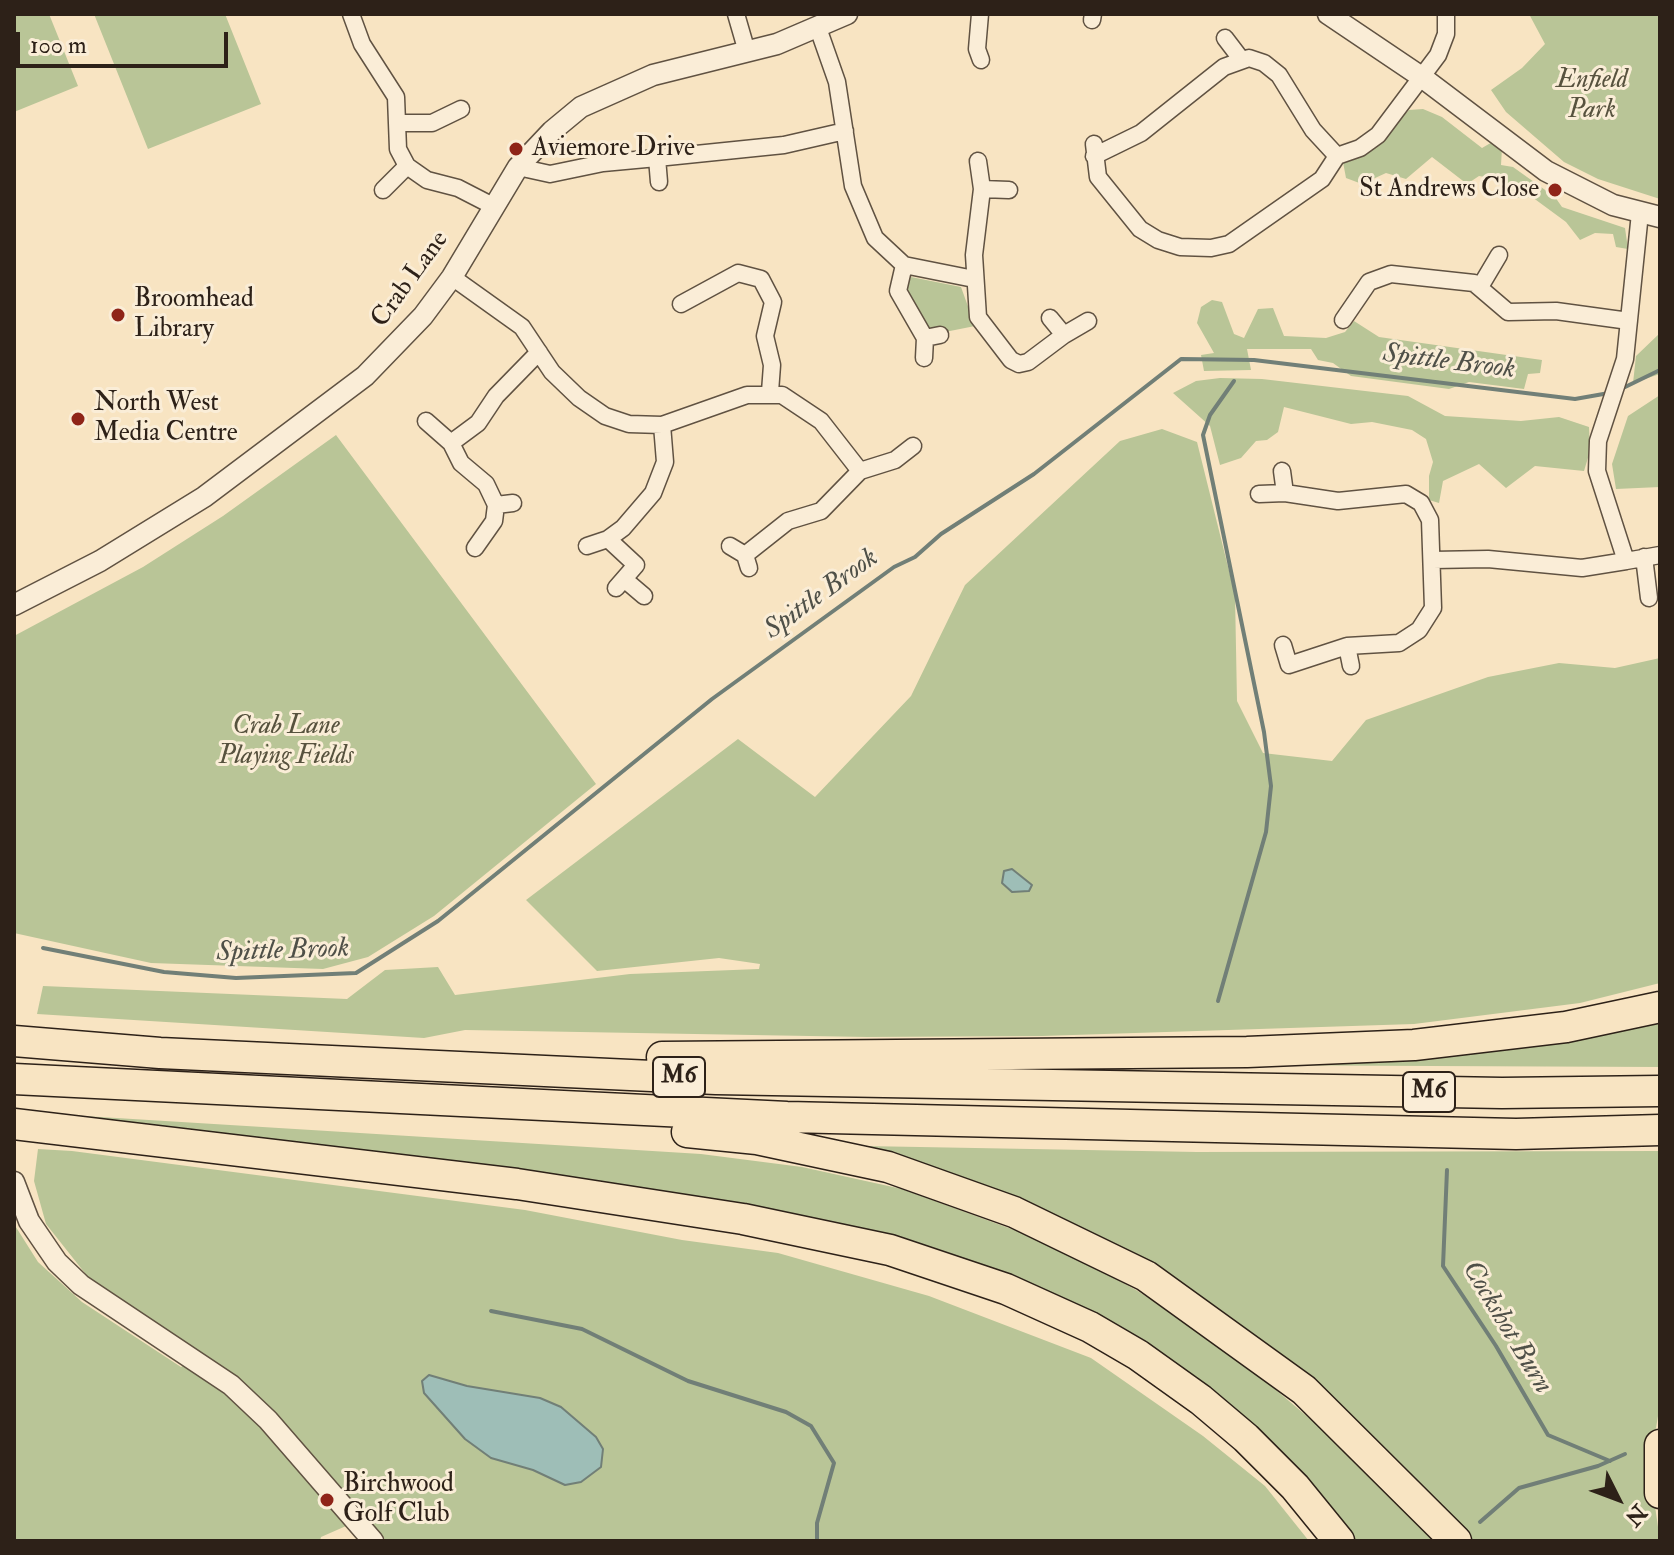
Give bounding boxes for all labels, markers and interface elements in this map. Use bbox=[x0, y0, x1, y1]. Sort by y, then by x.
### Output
scale bar bbox=[20, 16, 232, 66]
text: 100 m bbox=[30, 30, 87, 61]
park label: Enfield Park bbox=[1556, 65, 1628, 126]
place label: Aviemore Drive bbox=[532, 133, 695, 165]
marker: Aviemore Drive bbox=[507, 140, 525, 158]
place label: St Andrews Close bbox=[1359, 174, 1539, 206]
marker: St Andrews Close bbox=[1546, 181, 1564, 199]
street label: Crab Lane bbox=[366, 226, 456, 334]
place label: Broomhead Library bbox=[134, 284, 254, 346]
marker: Broomhead Library bbox=[109, 306, 127, 324]
water label: Spittle Brook bbox=[1381, 338, 1517, 388]
place label: North West Media Centre bbox=[94, 388, 238, 450]
marker: North West Media Centre bbox=[69, 410, 87, 428]
water label: Spittle Brook bbox=[758, 542, 886, 648]
park label: Crab Lane Playing Fields bbox=[218, 711, 354, 772]
water label: Spittle Brook bbox=[216, 933, 350, 971]
road number: M6 bbox=[653, 1057, 705, 1097]
road number: M6 bbox=[1403, 1072, 1455, 1112]
water label: Cockshot Burn bbox=[1453, 1256, 1559, 1400]
north arrow bbox=[1578, 1459, 1658, 1539]
place label: Birchwood Golf Club bbox=[343, 1469, 454, 1530]
marker: Birchwood Golf Club bbox=[318, 1491, 336, 1509]
text: N bbox=[1619, 1498, 1653, 1532]

